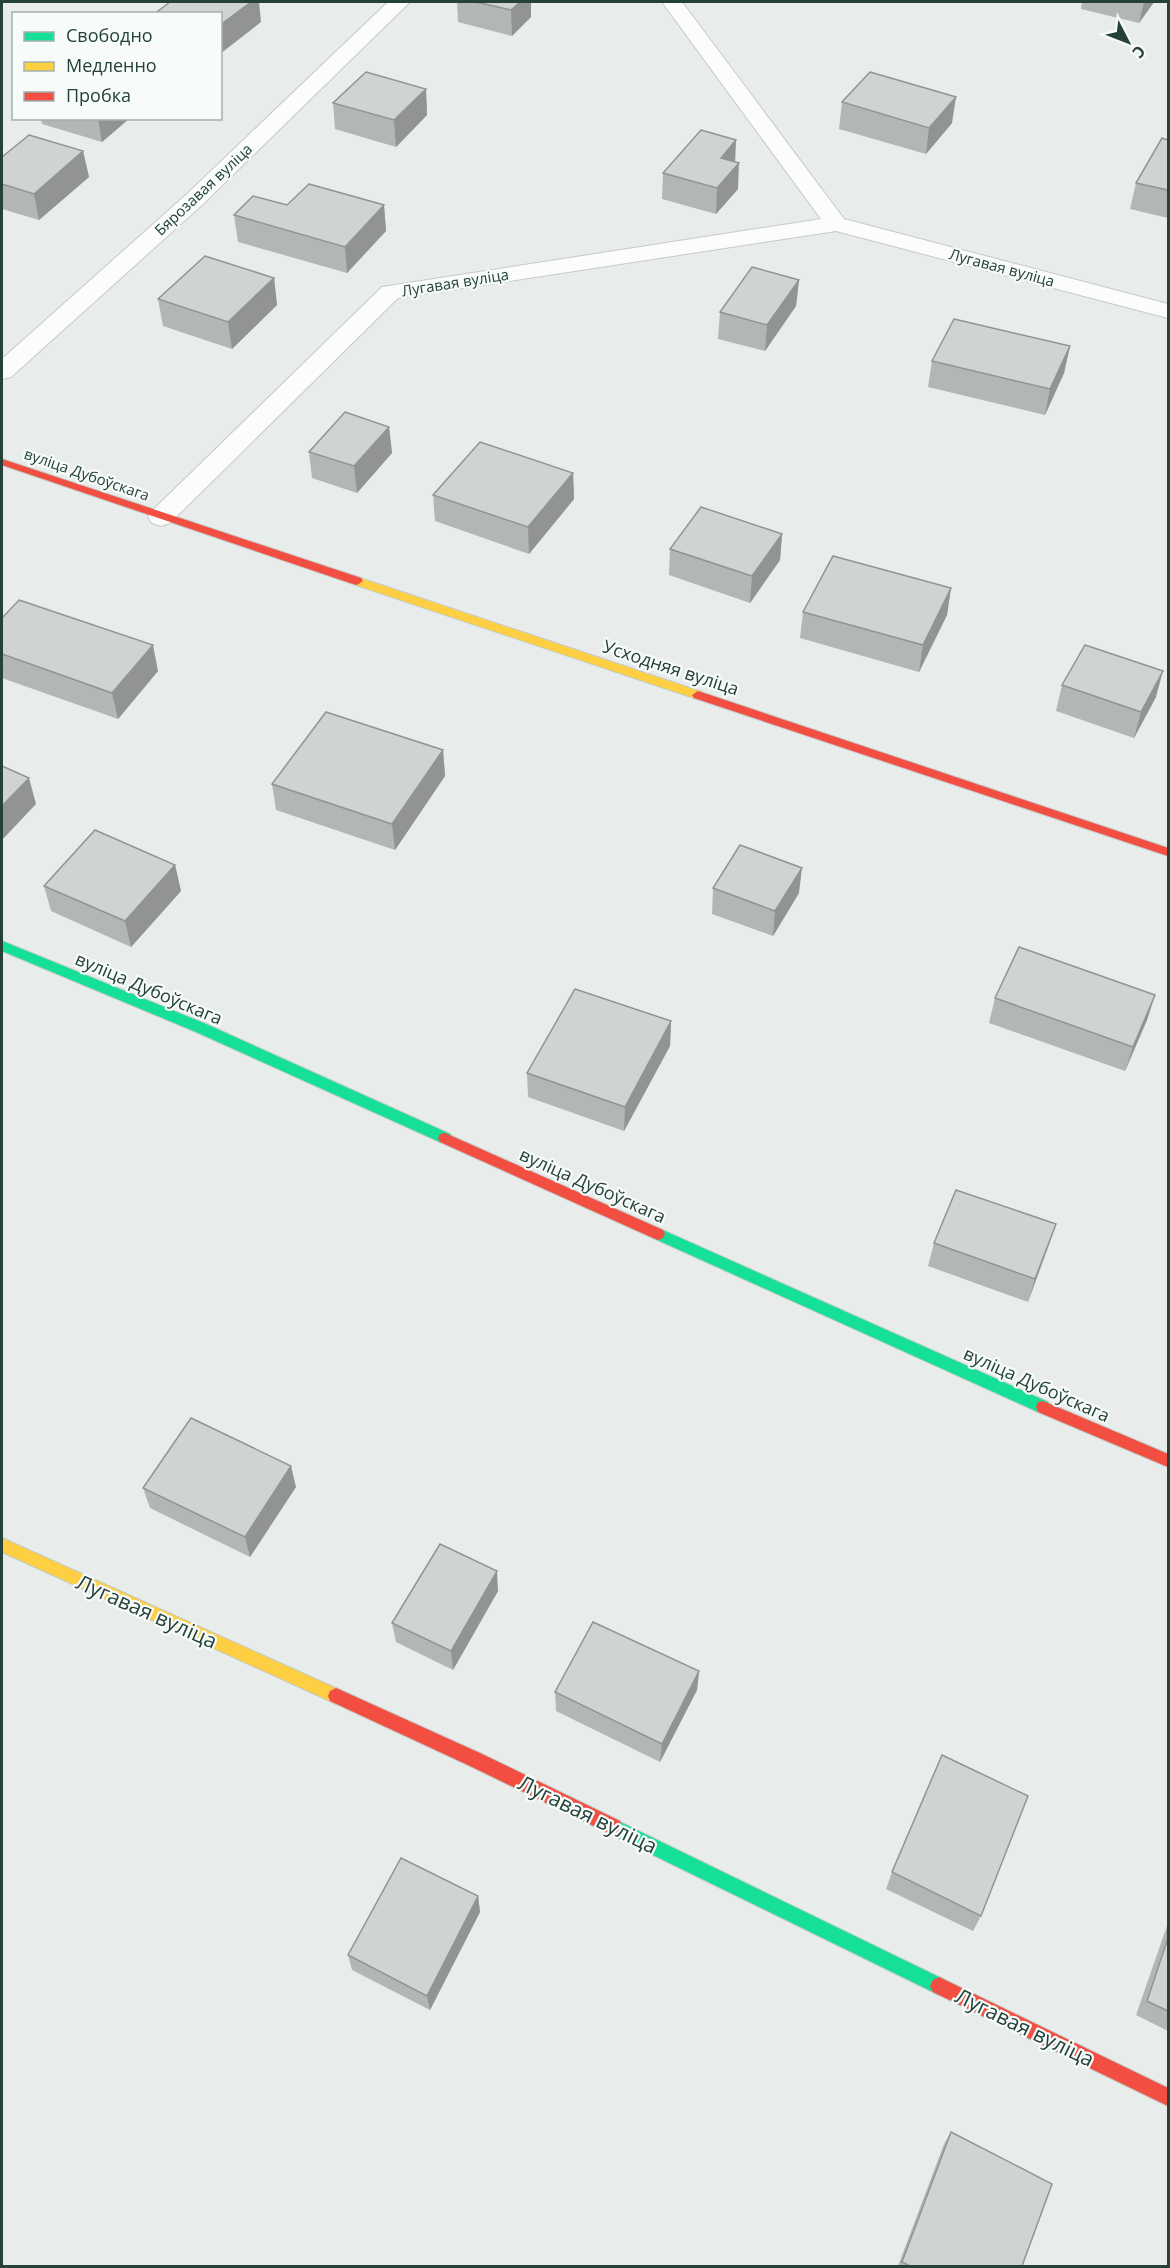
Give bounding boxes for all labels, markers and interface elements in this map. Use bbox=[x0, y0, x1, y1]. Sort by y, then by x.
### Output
legend bbox=[12, 12, 222, 120]
north arrow bbox=[1098, 12, 1158, 72]
text: Свободно bbox=[66, 23, 153, 47]
text: С bbox=[1128, 41, 1151, 63]
text: Медленно bbox=[66, 53, 157, 77]
text: Пробка bbox=[66, 83, 131, 107]
street label: Бярозавая вуліца bbox=[150, 138, 256, 240]
street label: Лугавая вуліца bbox=[947, 243, 1057, 291]
street label: Лугавая вуліца bbox=[400, 264, 510, 300]
street label: вуліца Дубоўскага bbox=[22, 443, 152, 505]
street label: Усходняя вуліца bbox=[600, 634, 742, 700]
street label: вуліца Дубоўскага bbox=[72, 946, 226, 1030]
street label: вуліца Дубоўскага bbox=[516, 1142, 670, 1228]
street label: вуліца Дубоўскага bbox=[960, 1341, 1114, 1427]
street label: Лугавая вуліца bbox=[72, 1567, 222, 1655]
street label: Лугавая вуліца bbox=[514, 1768, 662, 1860]
street label: Лугавая вуліца bbox=[951, 1981, 1099, 2073]

